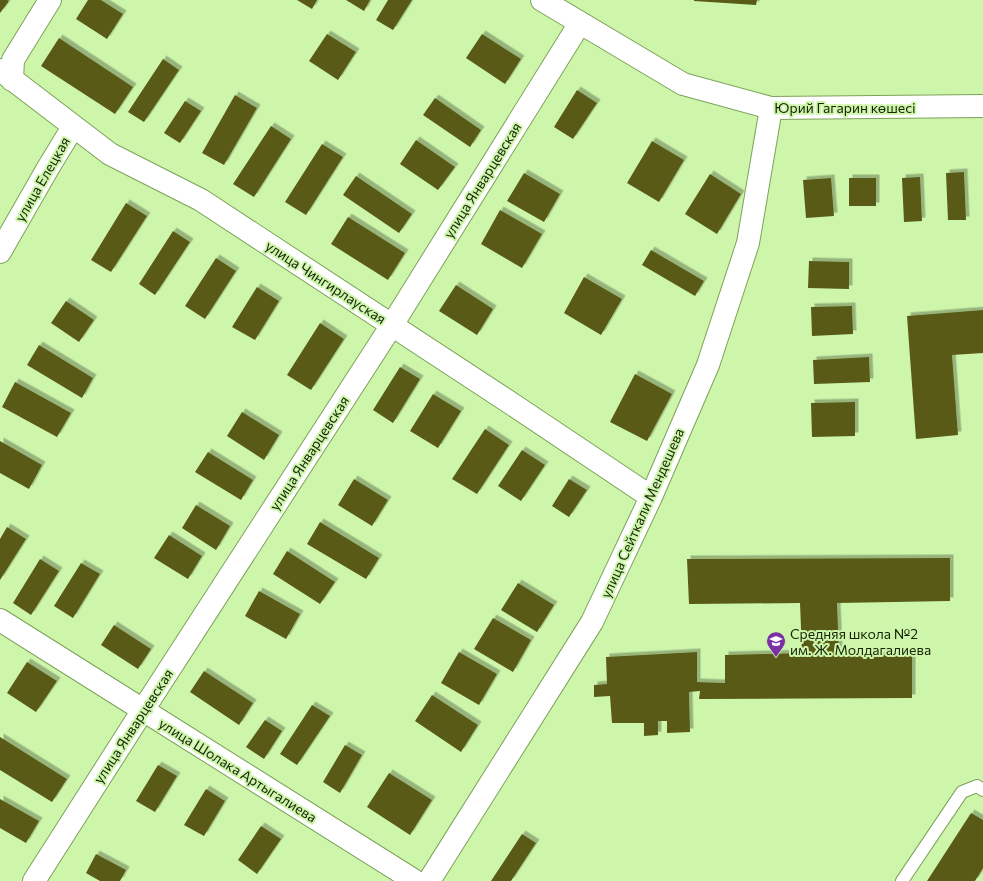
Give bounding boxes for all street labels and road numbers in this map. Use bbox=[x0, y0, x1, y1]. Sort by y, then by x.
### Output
street label: Юрий Гагарин көшесі bbox=[774, 99, 916, 116]
street label: улица Январцевская bbox=[440, 119, 524, 241]
street label: улица Елецкая bbox=[11, 134, 73, 224]
street label: улица Чингирлауская bbox=[263, 237, 389, 327]
street label: улица Январцевская bbox=[266, 393, 352, 513]
street label: улица Сейткали Мендешева bbox=[597, 425, 687, 601]
street label: улица Январцевская bbox=[90, 666, 176, 786]
street label: улица Шолака Артыгалиева bbox=[156, 714, 320, 826]

